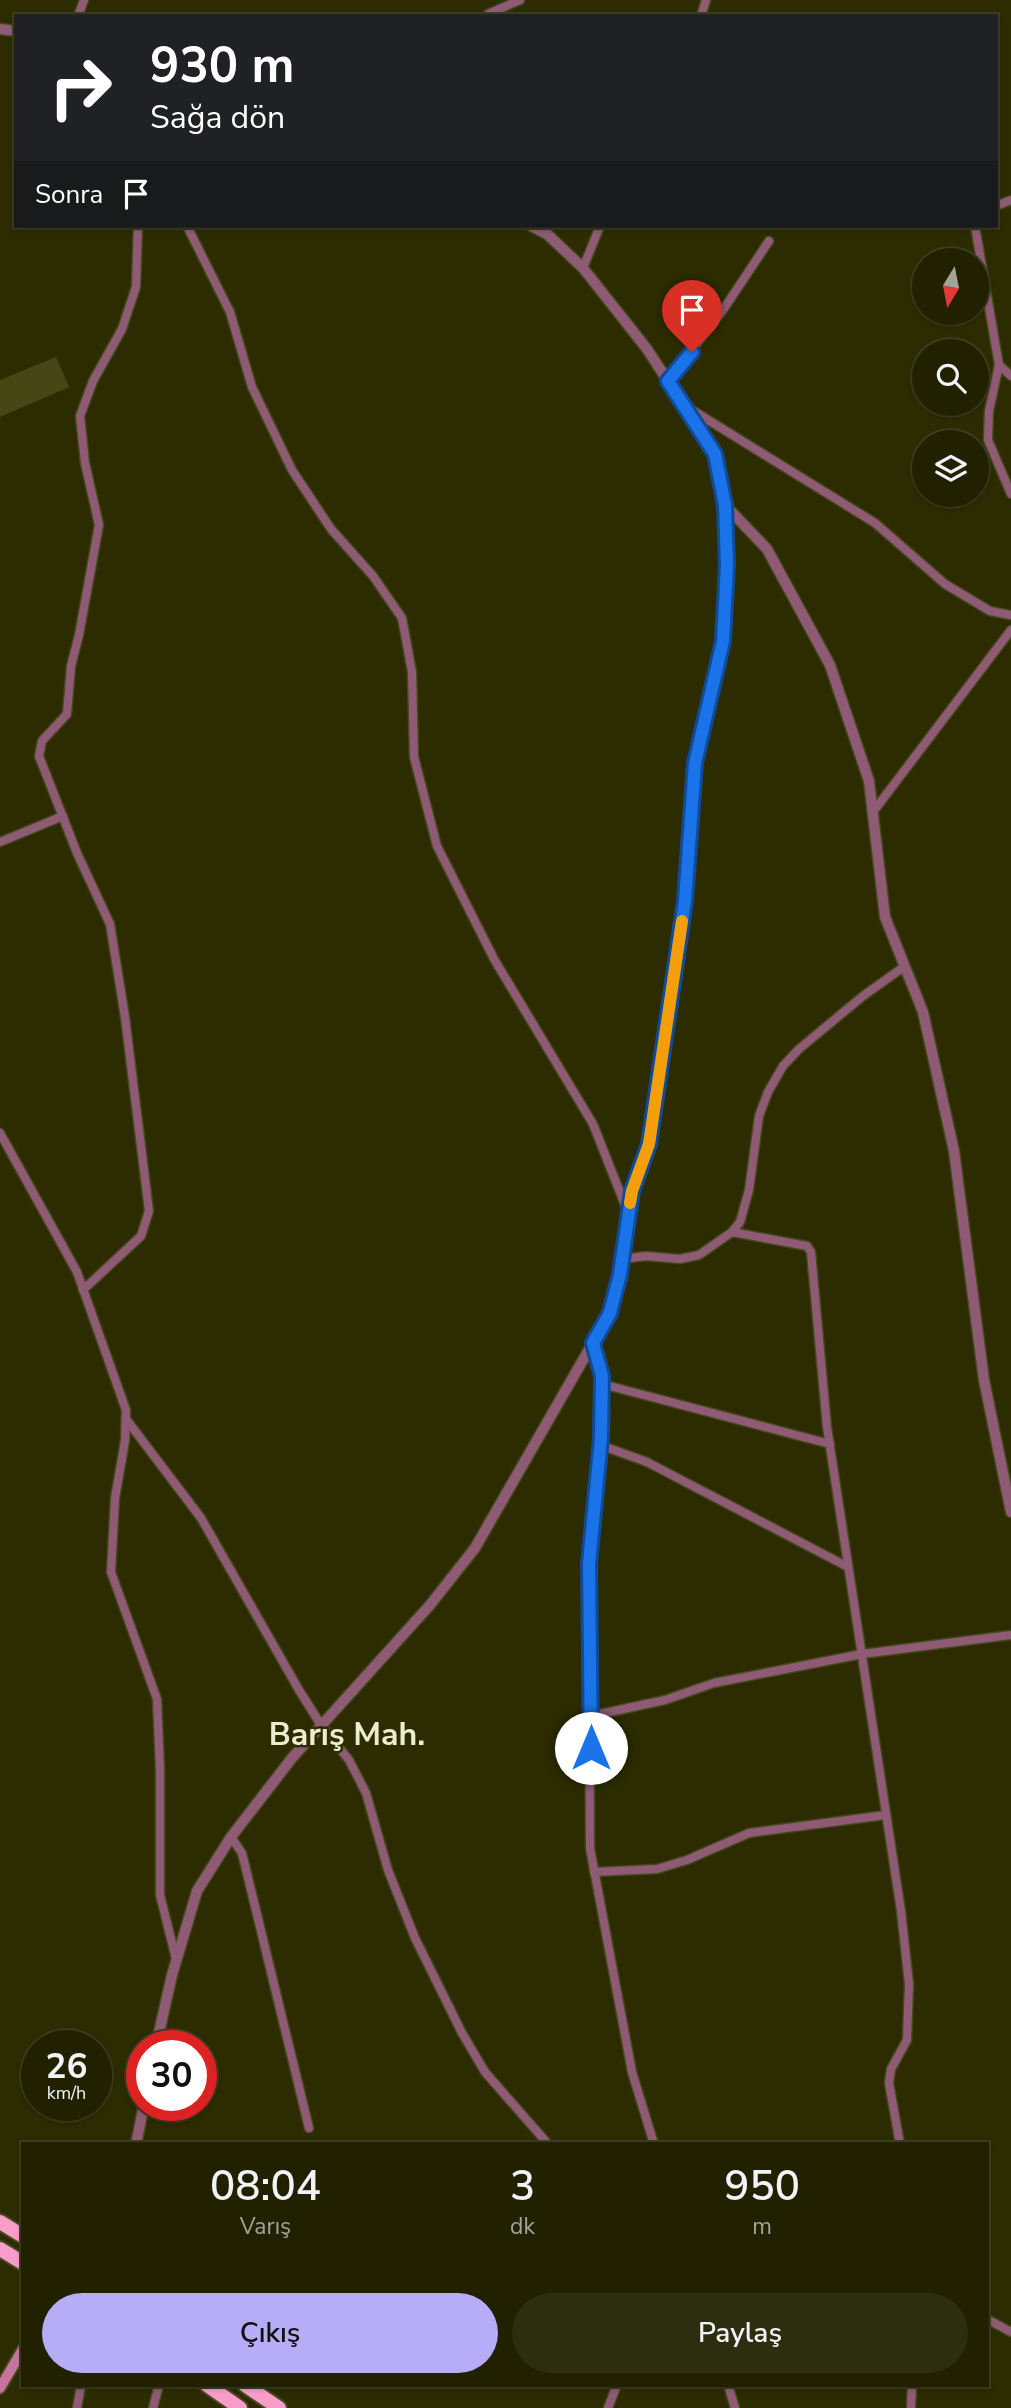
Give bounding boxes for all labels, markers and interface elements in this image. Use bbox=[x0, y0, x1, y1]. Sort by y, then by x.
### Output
text: 930 m bbox=[150, 32, 294, 99]
icon: right bbox=[35, 42, 126, 133]
text: Sağa dön bbox=[150, 96, 285, 139]
icon: arrive bbox=[117, 175, 155, 213]
text: Sonra bbox=[35, 177, 103, 212]
north arrow bbox=[912, 248, 989, 326]
map controls bbox=[912, 248, 989, 507]
pin bbox=[662, 280, 722, 352]
icon: arrive bbox=[673, 291, 711, 329]
button: search bbox=[912, 339, 989, 416]
button: layers bbox=[912, 430, 989, 507]
position arrow bbox=[554, 1711, 628, 1785]
district label: Barış Mah. bbox=[269, 1713, 425, 1756]
speed limit sign: 30 bbox=[126, 2030, 217, 2121]
text: 26 bbox=[45, 2043, 88, 2090]
text: km/h bbox=[47, 2081, 86, 2105]
text: 08:04 bbox=[210, 2158, 321, 2215]
text: 3 bbox=[510, 2158, 535, 2215]
text: 950 bbox=[724, 2158, 800, 2215]
text: Varış bbox=[240, 2211, 291, 2242]
text: dk bbox=[510, 2211, 535, 2242]
text: m bbox=[752, 2211, 772, 2242]
button: Çıkış bbox=[42, 2293, 498, 2373]
button: Paylaş bbox=[512, 2293, 968, 2373]

